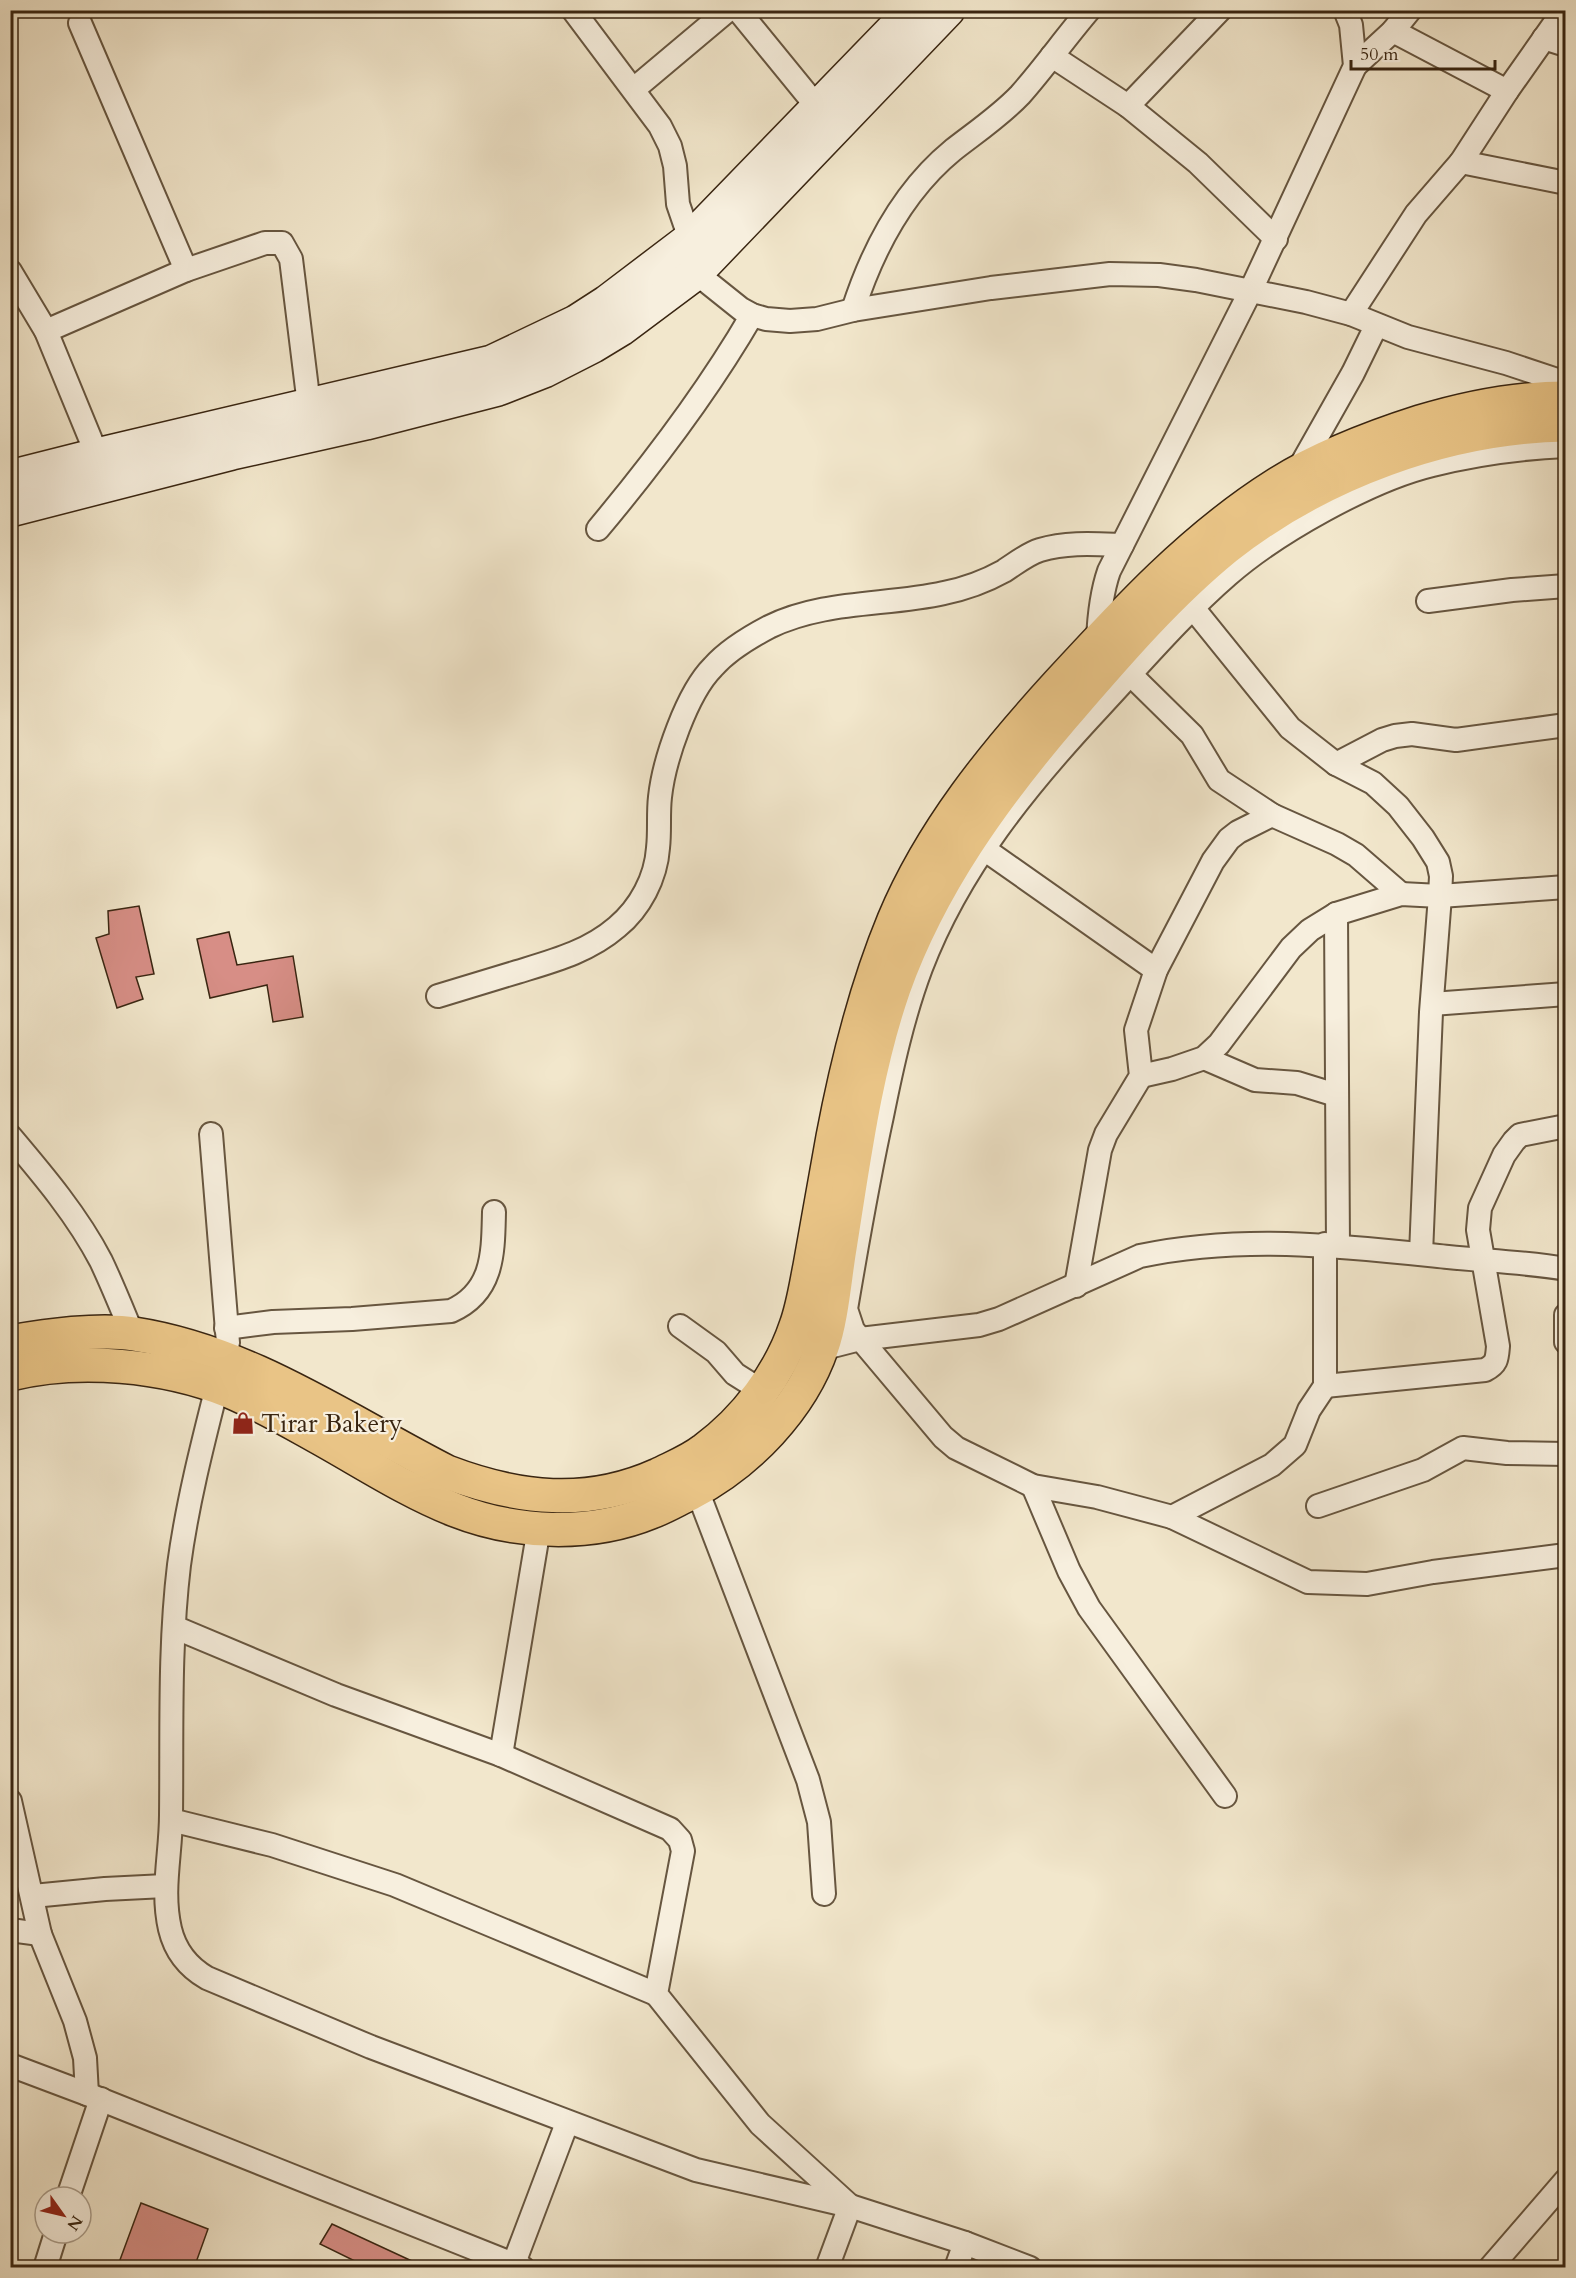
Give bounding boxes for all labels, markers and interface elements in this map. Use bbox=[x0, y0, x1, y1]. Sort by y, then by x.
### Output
scale bar bbox=[1351, 33, 1495, 71]
text: 50 m bbox=[1360, 42, 1399, 67]
place label: Tirar Bakery bbox=[261, 1406, 403, 1441]
shop icon: Tirar Bakery bbox=[230, 1410, 256, 1436]
north arrow bbox=[33, 2185, 93, 2245]
text: N bbox=[62, 2211, 88, 2235]

